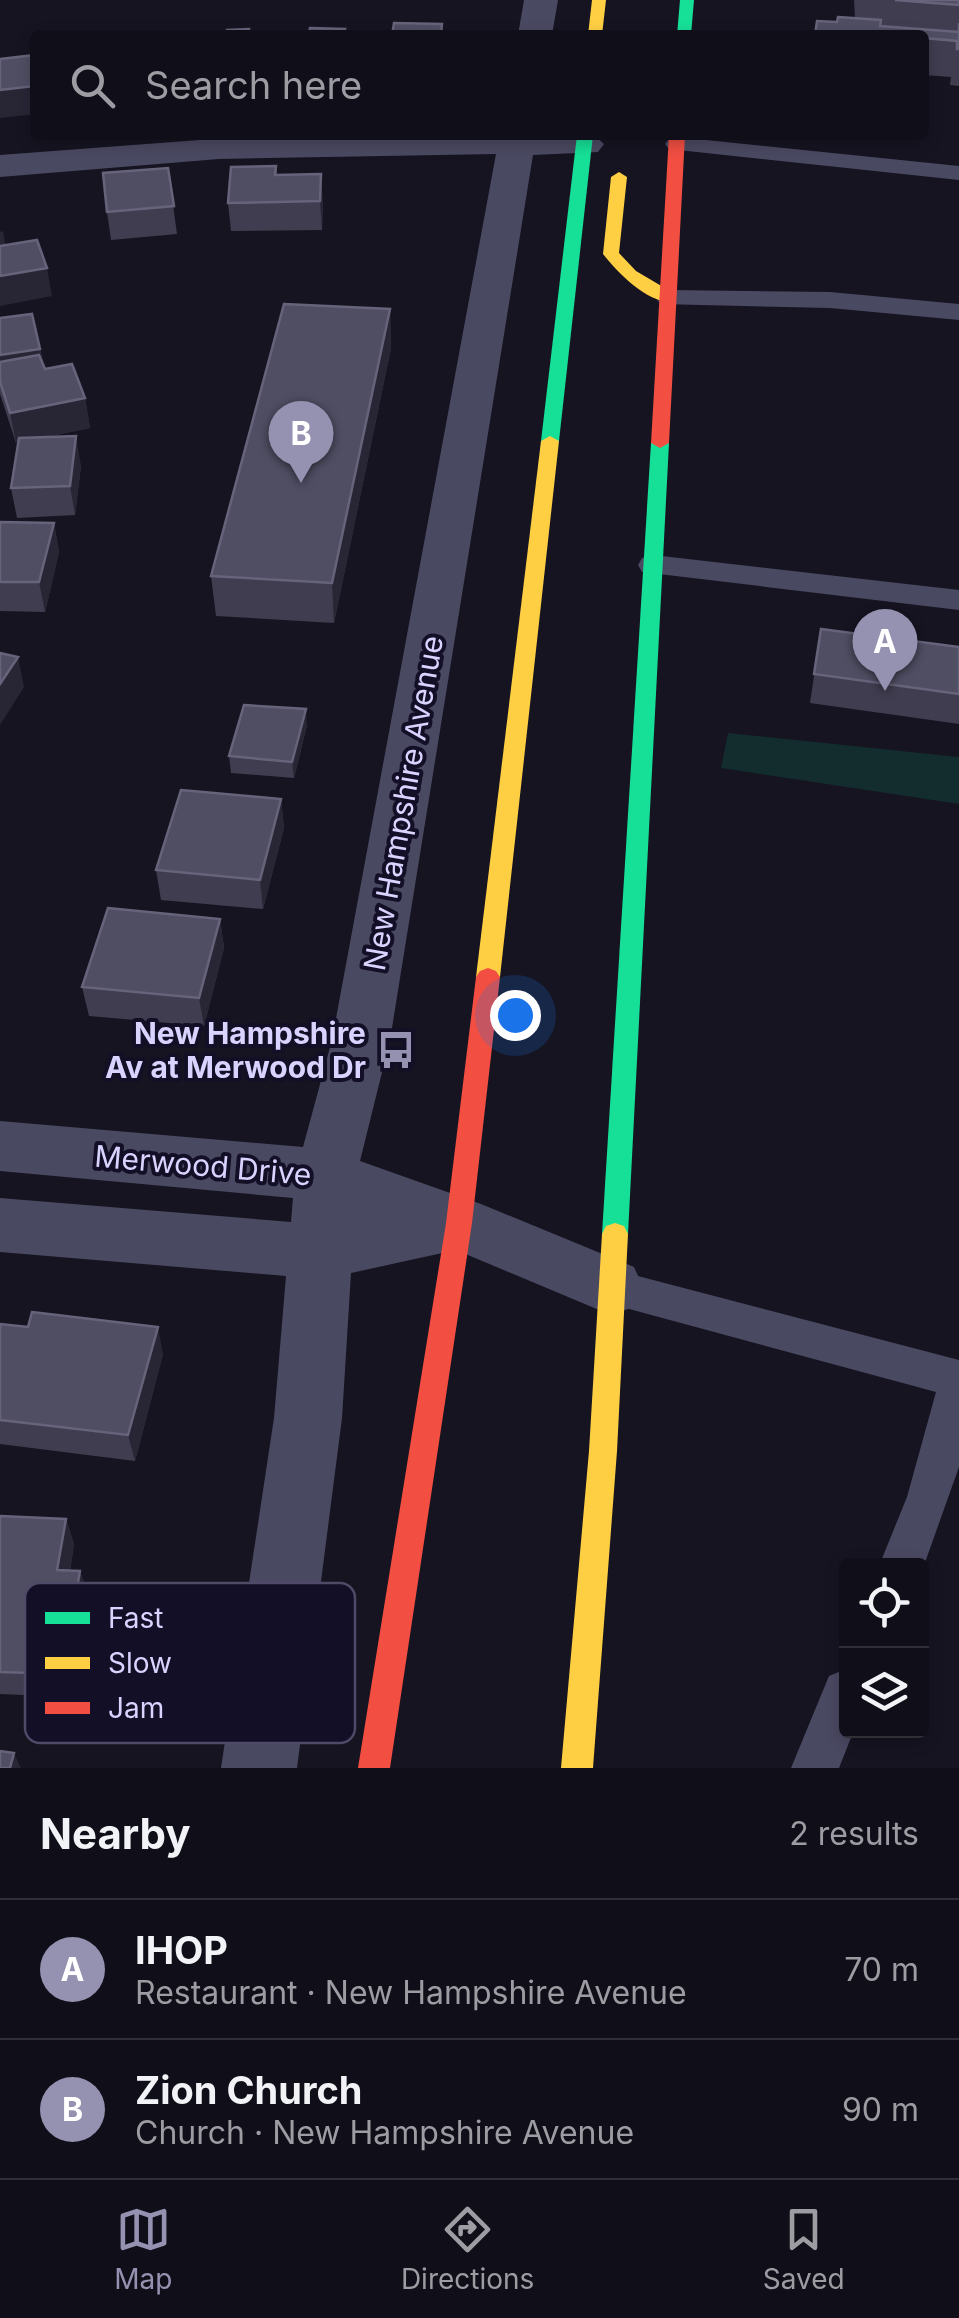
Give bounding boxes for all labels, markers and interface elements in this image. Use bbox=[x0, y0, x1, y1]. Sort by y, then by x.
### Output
search box bbox=[30, 30, 929, 140]
icon: search bbox=[65, 58, 120, 113]
text: Search here bbox=[145, 62, 362, 108]
pin: B bbox=[268, 400, 334, 483]
pin: A bbox=[852, 608, 918, 691]
street label: New Hampshire Avenue bbox=[356, 633, 450, 973]
your location bbox=[490, 990, 541, 1041]
place label: New Hampshire Av at Merwood Dr bbox=[105, 1015, 366, 1085]
bus stop icon: New Hampshire Av at Merwood Dr bbox=[375, 1029, 417, 1071]
street label: Merwood Drive bbox=[93, 1138, 313, 1192]
map controls bbox=[839, 1558, 929, 1738]
button: locate bbox=[839, 1558, 929, 1648]
legend bbox=[25, 1583, 355, 1743]
text: Fast bbox=[108, 1601, 164, 1635]
text: Slow bbox=[108, 1646, 172, 1680]
button: layers bbox=[839, 1648, 929, 1738]
text: Jam bbox=[108, 1691, 164, 1725]
text: Nearby bbox=[40, 1808, 191, 1859]
text: 2 results bbox=[789, 1814, 919, 1853]
text: IHOP bbox=[135, 1927, 228, 1973]
text: A bbox=[61, 1950, 84, 1989]
text: 70 m bbox=[844, 1950, 919, 1989]
text: Restaurant · New Hampshire Avenue bbox=[135, 1973, 687, 2012]
text: Zion Church bbox=[135, 2067, 362, 2113]
text: B bbox=[62, 2090, 83, 2129]
text: 90 m bbox=[842, 2090, 919, 2129]
text: Church · New Hampshire Avenue bbox=[135, 2113, 634, 2152]
tab: Map bbox=[114, 2202, 172, 2296]
tab: Directions bbox=[401, 2202, 534, 2296]
tab: Saved bbox=[763, 2202, 845, 2296]

